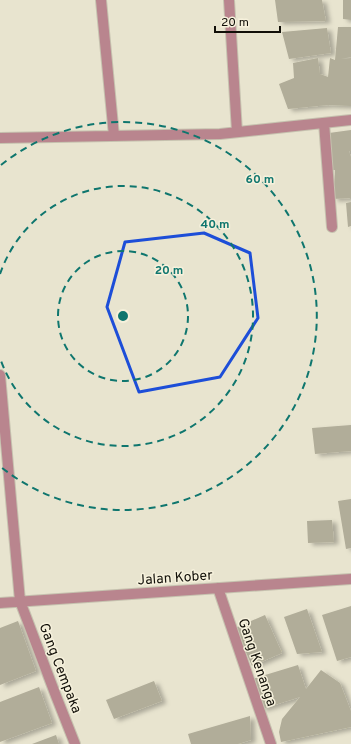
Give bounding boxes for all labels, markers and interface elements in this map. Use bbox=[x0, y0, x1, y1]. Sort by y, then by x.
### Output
scale bar bbox=[215, 8, 280, 34]
text: 20 m bbox=[221, 15, 249, 31]
text: 60 m bbox=[246, 172, 274, 188]
text: 40 m bbox=[200, 217, 230, 233]
text: 20 m bbox=[155, 263, 183, 279]
centre of rings bbox=[116, 309, 130, 323]
street label: Jalan Kober bbox=[137, 567, 214, 590]
street label: Gang Kenanga bbox=[234, 616, 280, 709]
street label: Gang Cempaka bbox=[35, 621, 85, 716]

